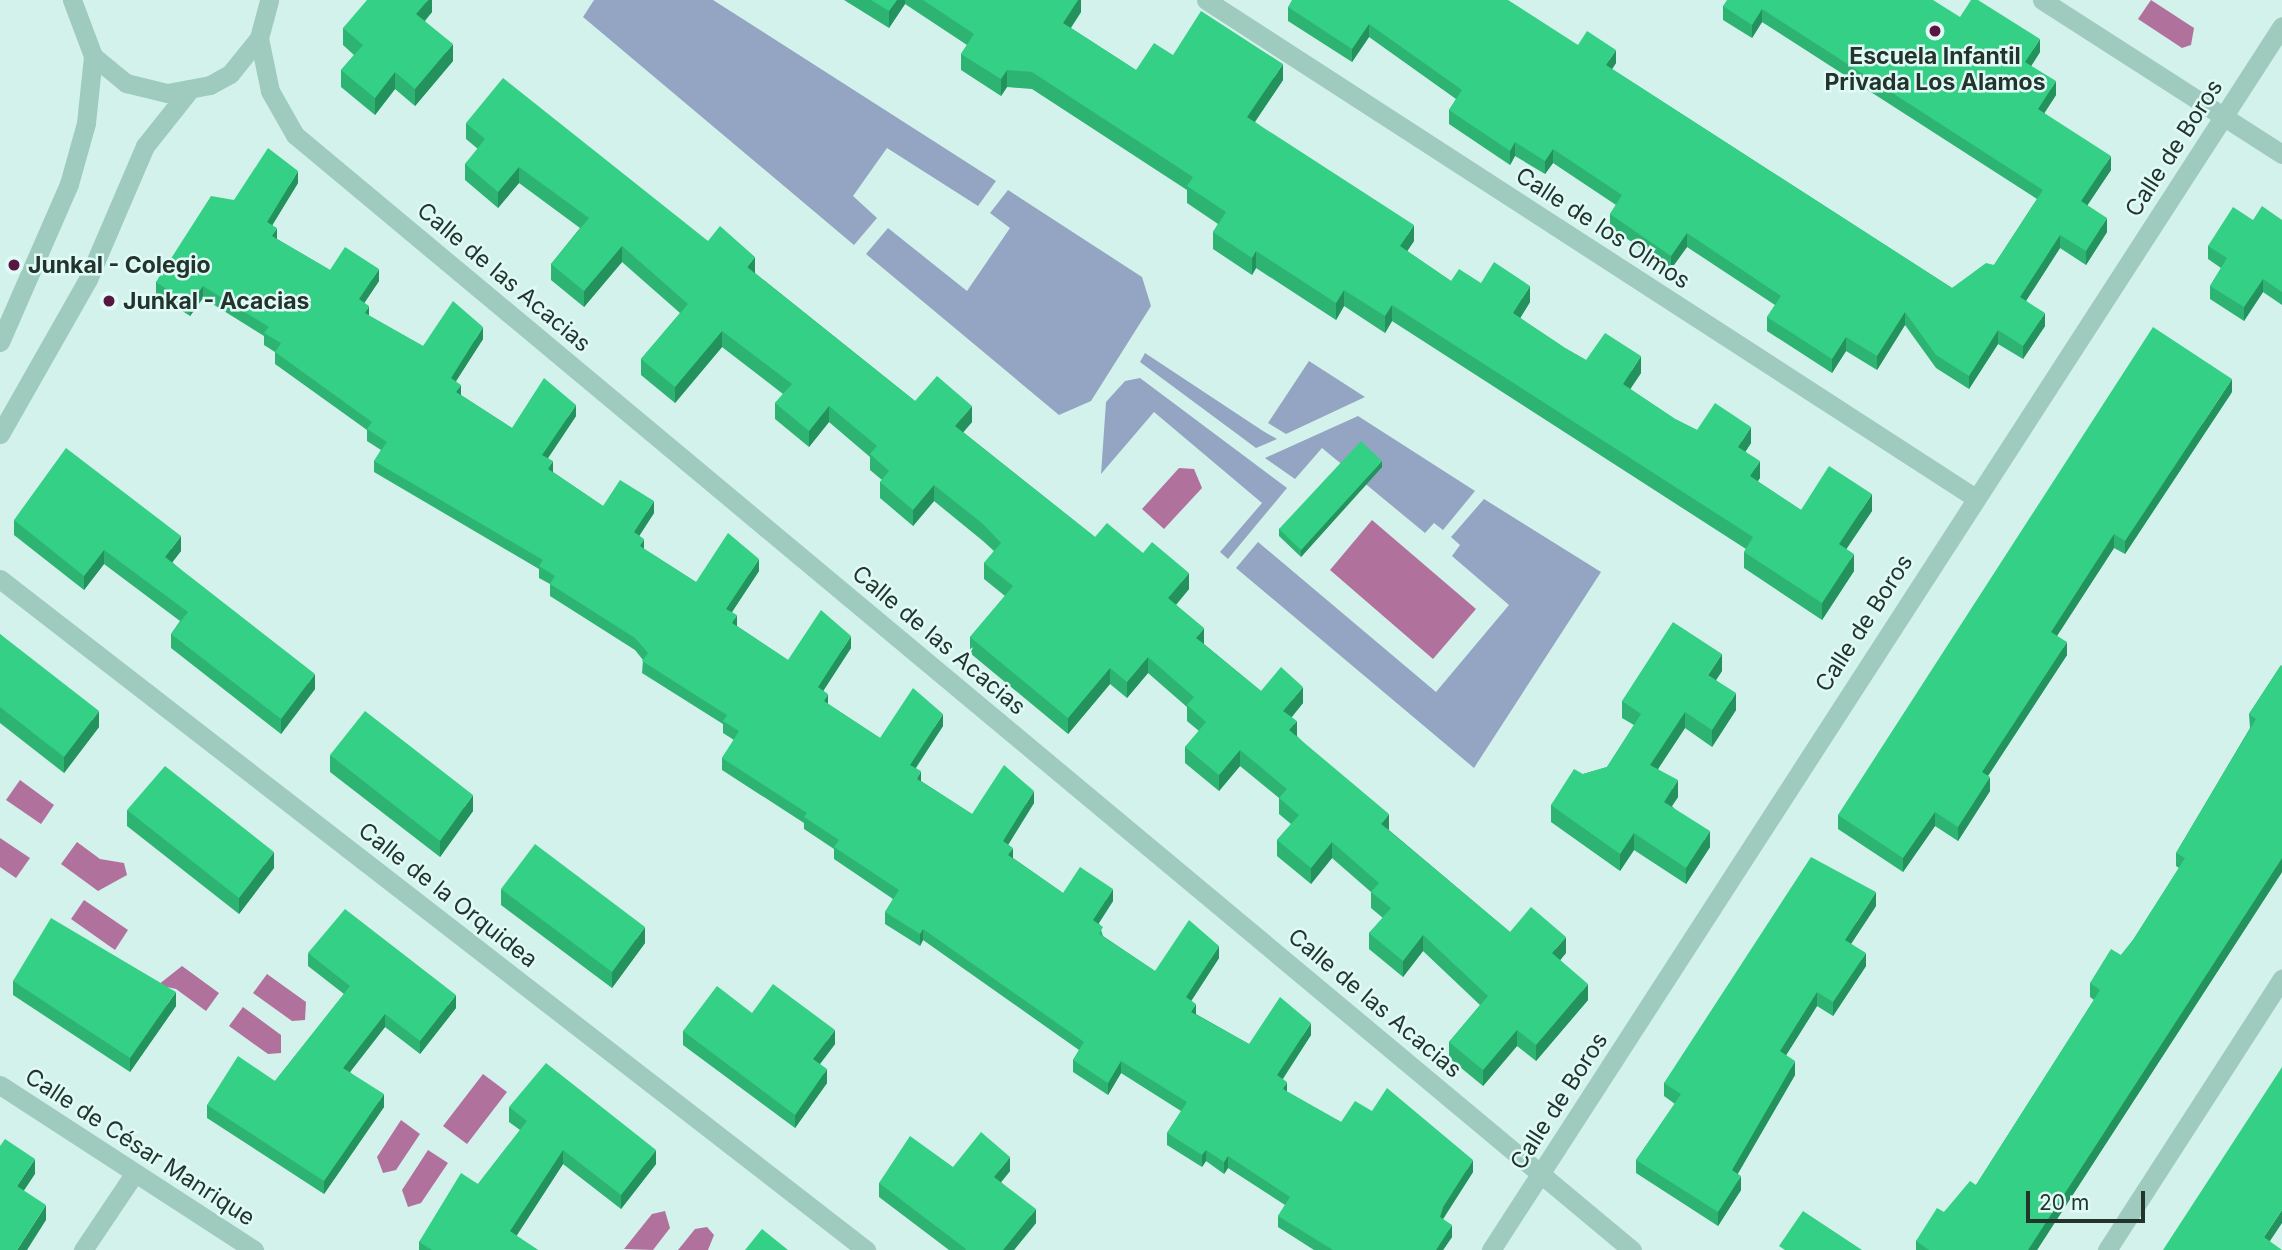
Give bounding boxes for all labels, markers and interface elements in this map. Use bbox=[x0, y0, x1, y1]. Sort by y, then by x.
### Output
marker: Escuela Infantil Privada Los Alamos bbox=[1927, 23, 1943, 39]
place label: Escuela Infantil Privada Los Alamos bbox=[1824, 42, 2046, 96]
street label: Calle de Boros bbox=[2119, 74, 2229, 222]
street label: Calle de los Olmos bbox=[1511, 161, 1695, 295]
street label: Calle de las Acacias bbox=[412, 196, 596, 358]
place label: Junkal - Colegio bbox=[28, 251, 211, 279]
marker: Junkal - Colegio bbox=[6, 257, 22, 273]
place label: Junkal - Acacias bbox=[123, 287, 309, 315]
marker: Junkal - Acacias bbox=[101, 293, 117, 309]
street label: Calle de Boros bbox=[1809, 549, 1919, 697]
street label: Calle de las Acacias bbox=[847, 559, 1031, 721]
street label: Calle de la Orquidea bbox=[353, 817, 543, 973]
street label: Calle de las Acacias bbox=[1283, 922, 1467, 1084]
street label: Calle de Boros bbox=[1504, 1027, 1614, 1175]
street label: Calle de César Manrique bbox=[20, 1062, 260, 1232]
scale bar bbox=[2030, 1176, 2149, 1220]
text: 20 m bbox=[2039, 1190, 2089, 1215]

